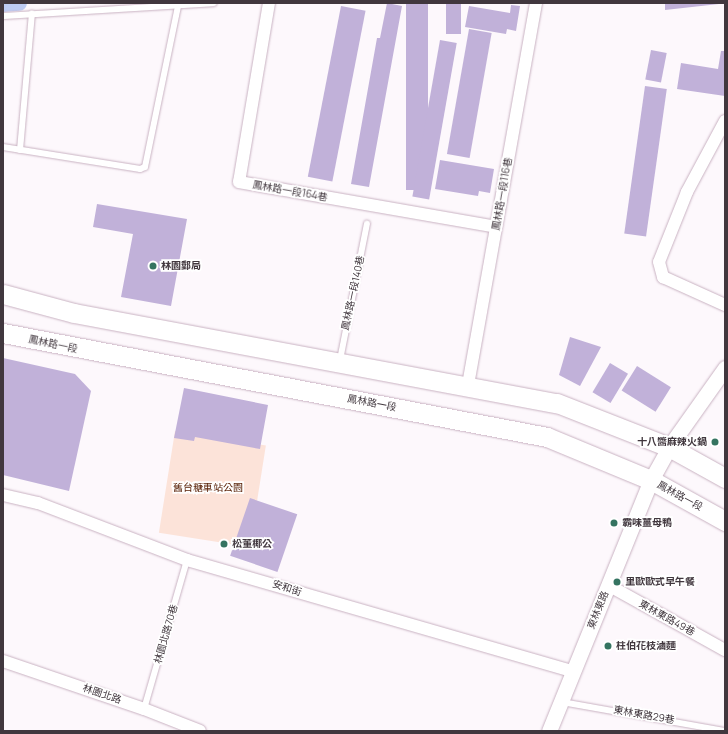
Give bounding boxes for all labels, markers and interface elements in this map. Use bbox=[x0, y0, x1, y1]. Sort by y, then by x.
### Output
street label: 鳳林路一段116巷 bbox=[490, 157, 514, 231]
street label: 鳳林路一段164巷 bbox=[252, 178, 328, 204]
street label: 鳳林路一段140巷 bbox=[339, 255, 367, 331]
place label: 林園郵局 bbox=[161, 260, 201, 272]
marker: 林園郵局 bbox=[148, 261, 158, 271]
street label: 鳳林路一段 bbox=[27, 333, 79, 355]
street label: 鳳林路一段 bbox=[346, 392, 398, 414]
place label: 十八醬麻辣火鍋 bbox=[637, 436, 707, 448]
marker: 十八醬麻辣火鍋 bbox=[710, 437, 720, 447]
street label: 鳳林路一段 bbox=[655, 479, 705, 513]
park label: 舊台糖車站公園 bbox=[173, 482, 243, 494]
place label: 霸味薑母鴨 bbox=[622, 517, 672, 529]
marker: 霸味薑母鴨 bbox=[609, 518, 619, 528]
place label: 松董椰公 bbox=[232, 538, 272, 550]
marker: 松董椰公 bbox=[219, 539, 229, 549]
place label: 里歐歐式早午餐 bbox=[625, 576, 695, 588]
marker: 里歐歐式早午餐 bbox=[612, 577, 622, 587]
street label: 安和街 bbox=[271, 578, 303, 598]
street label: 東林東路 bbox=[585, 589, 611, 631]
street label: 東林東路49巷 bbox=[637, 598, 697, 638]
street label: 林園北路70巷 bbox=[152, 603, 180, 665]
place label: 柱伯花枝滷麵 bbox=[616, 640, 676, 652]
marker: 柱伯花枝滷麵 bbox=[603, 641, 613, 651]
street label: 林園北路 bbox=[81, 682, 123, 706]
street label: 東林東路29巷 bbox=[612, 704, 676, 726]

